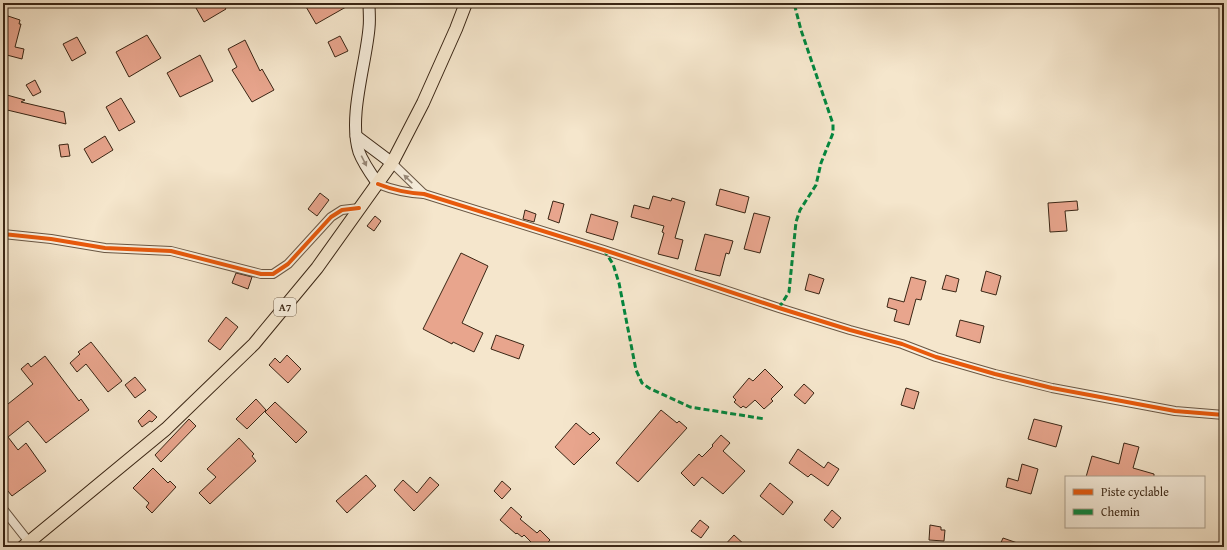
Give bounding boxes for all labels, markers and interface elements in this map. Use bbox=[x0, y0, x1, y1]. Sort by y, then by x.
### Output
one-way arrow bbox=[361, 155, 367, 167]
one-way arrow bbox=[403, 174, 413, 183]
road number: A7 bbox=[274, 298, 296, 316]
legend bbox=[1065, 476, 1205, 528]
text: Piste cyclable bbox=[1101, 483, 1169, 500]
text: Chemin bbox=[1101, 503, 1140, 520]

